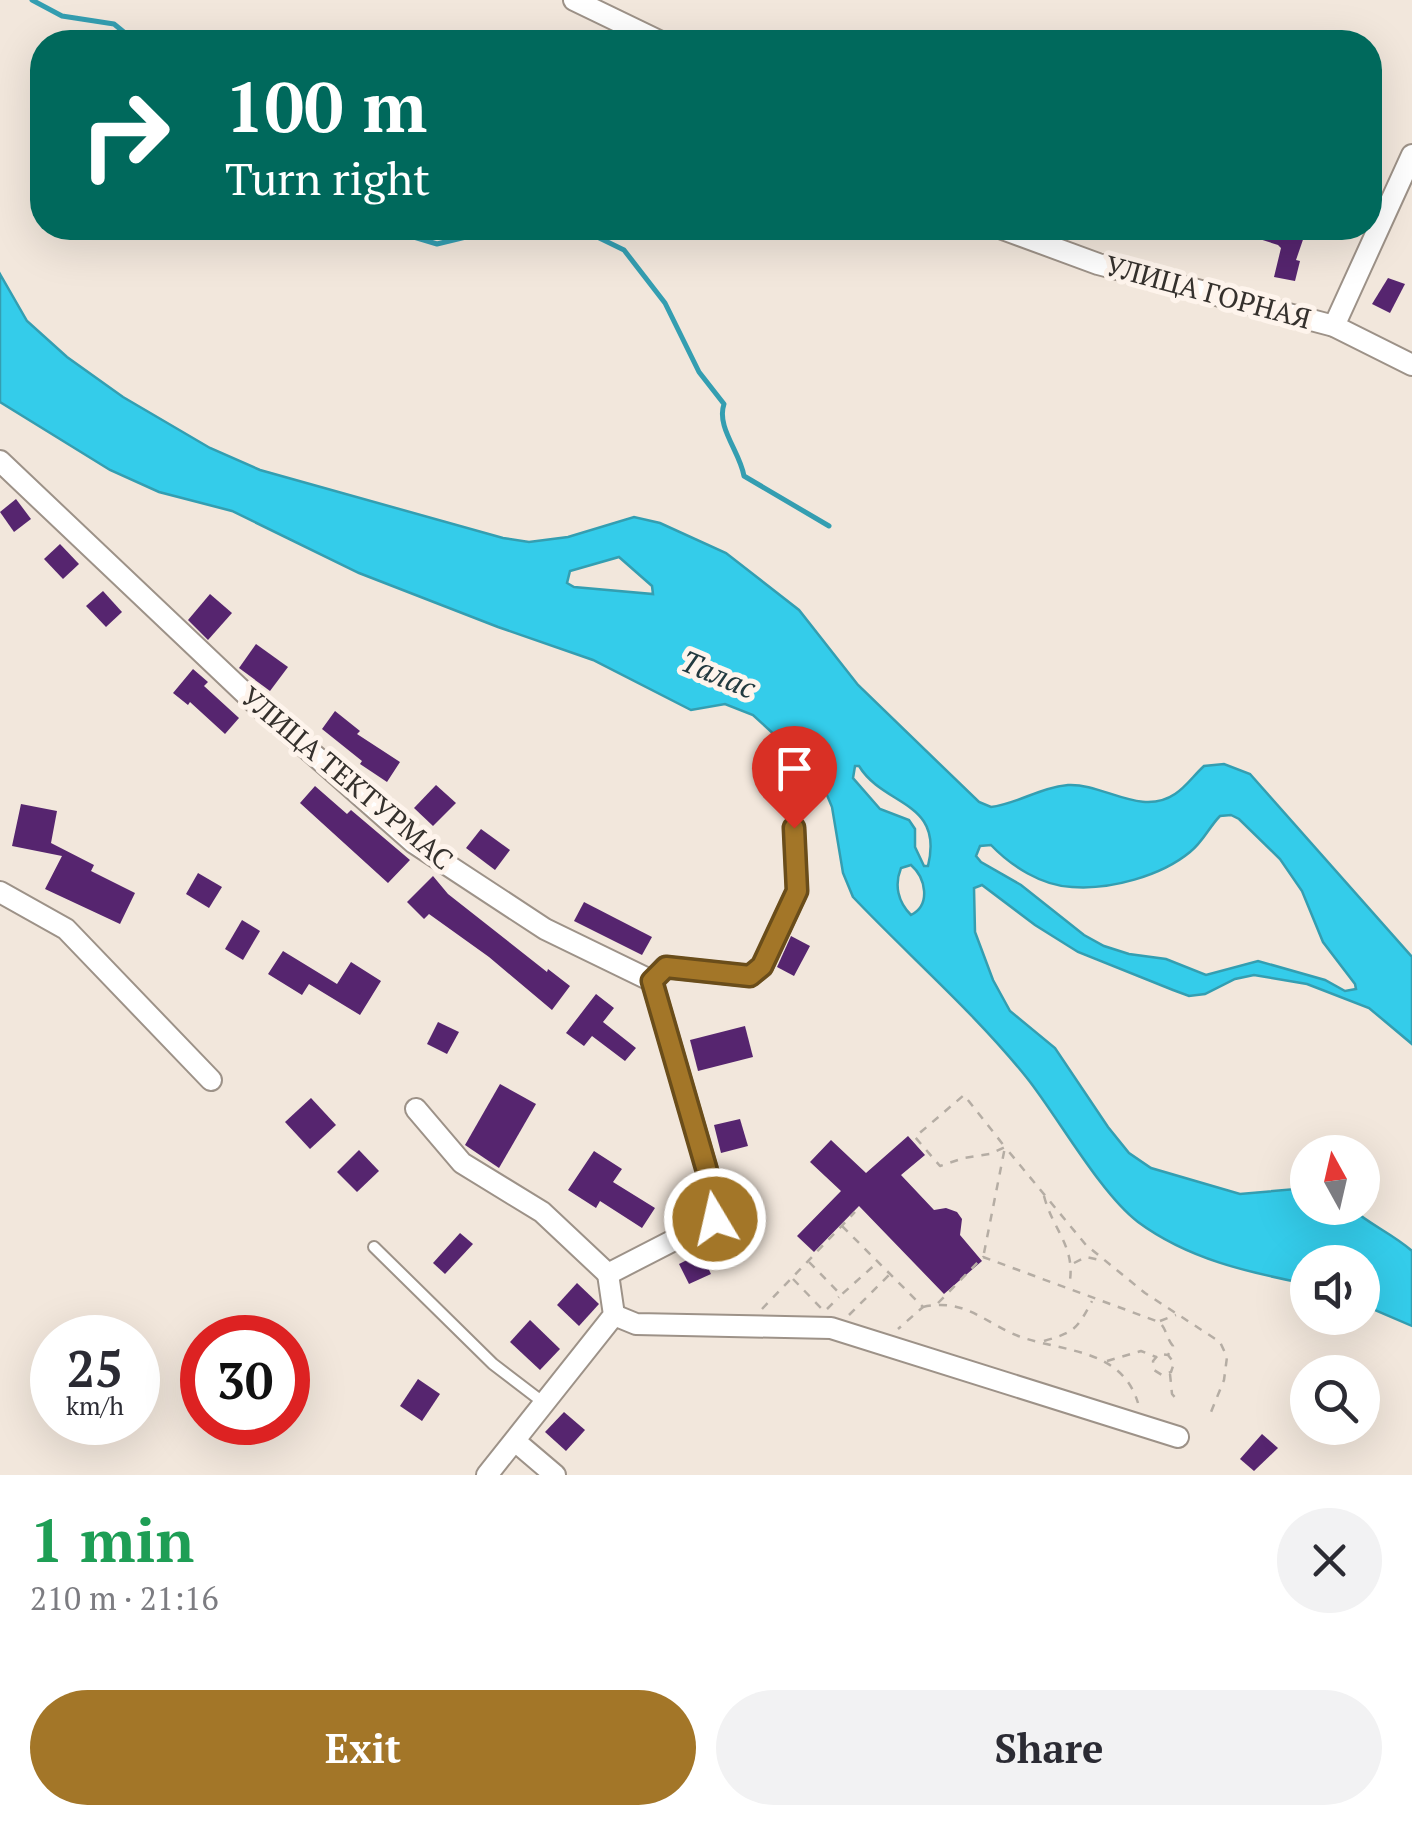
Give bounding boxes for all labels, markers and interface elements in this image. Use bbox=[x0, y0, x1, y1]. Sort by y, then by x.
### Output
text: 100 m bbox=[225, 59, 427, 152]
icon: right bbox=[60, 70, 190, 200]
text: Turn right bbox=[225, 148, 430, 208]
street label: УЛИЦА ГОРНАЯ bbox=[1101, 246, 1315, 337]
water label: Талас bbox=[675, 641, 762, 708]
street label: УЛИЦА ТЕКТУРМАС bbox=[233, 678, 461, 877]
pin bbox=[752, 726, 837, 829]
icon: arrive bbox=[767, 741, 822, 796]
north arrow bbox=[1290, 1135, 1380, 1225]
map controls bbox=[1290, 1135, 1380, 1445]
position arrow bbox=[663, 1167, 767, 1271]
button: sound bbox=[1290, 1245, 1380, 1335]
speed limit sign: 30 bbox=[180, 1315, 310, 1445]
text: 25 bbox=[67, 1335, 123, 1401]
button: search bbox=[1290, 1355, 1380, 1445]
text: km/h bbox=[66, 1389, 124, 1422]
text: 1 min bbox=[30, 1500, 194, 1579]
button: close bbox=[1277, 1508, 1382, 1613]
text: 210 m · 21:16 bbox=[30, 1577, 218, 1619]
button: Exit bbox=[30, 1690, 696, 1805]
button: Share bbox=[716, 1690, 1382, 1805]

